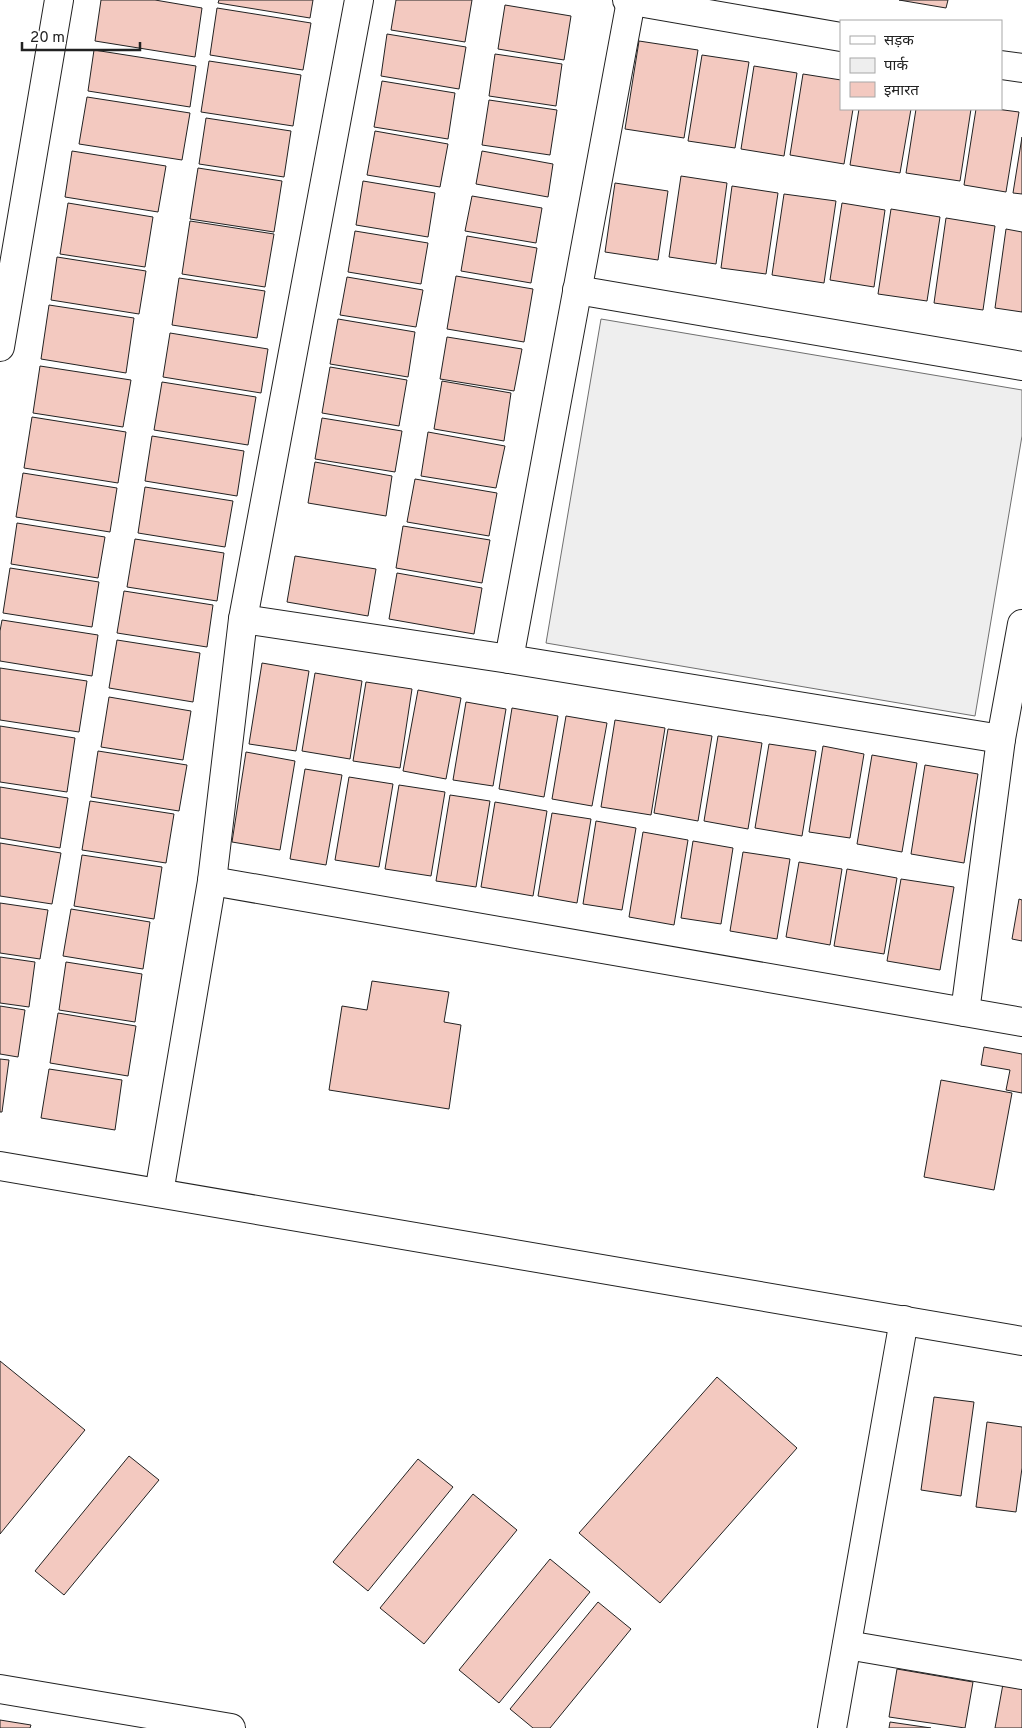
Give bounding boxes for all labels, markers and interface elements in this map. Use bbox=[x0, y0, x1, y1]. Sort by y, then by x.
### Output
scale bar bbox=[22, 20, 140, 52]
legend bbox=[840, 20, 1002, 110]
text: 20 m bbox=[30, 29, 65, 48]
text: सड़क bbox=[884, 32, 914, 51]
text: पार्क bbox=[884, 56, 908, 76]
text: इमारत bbox=[884, 82, 919, 101]

